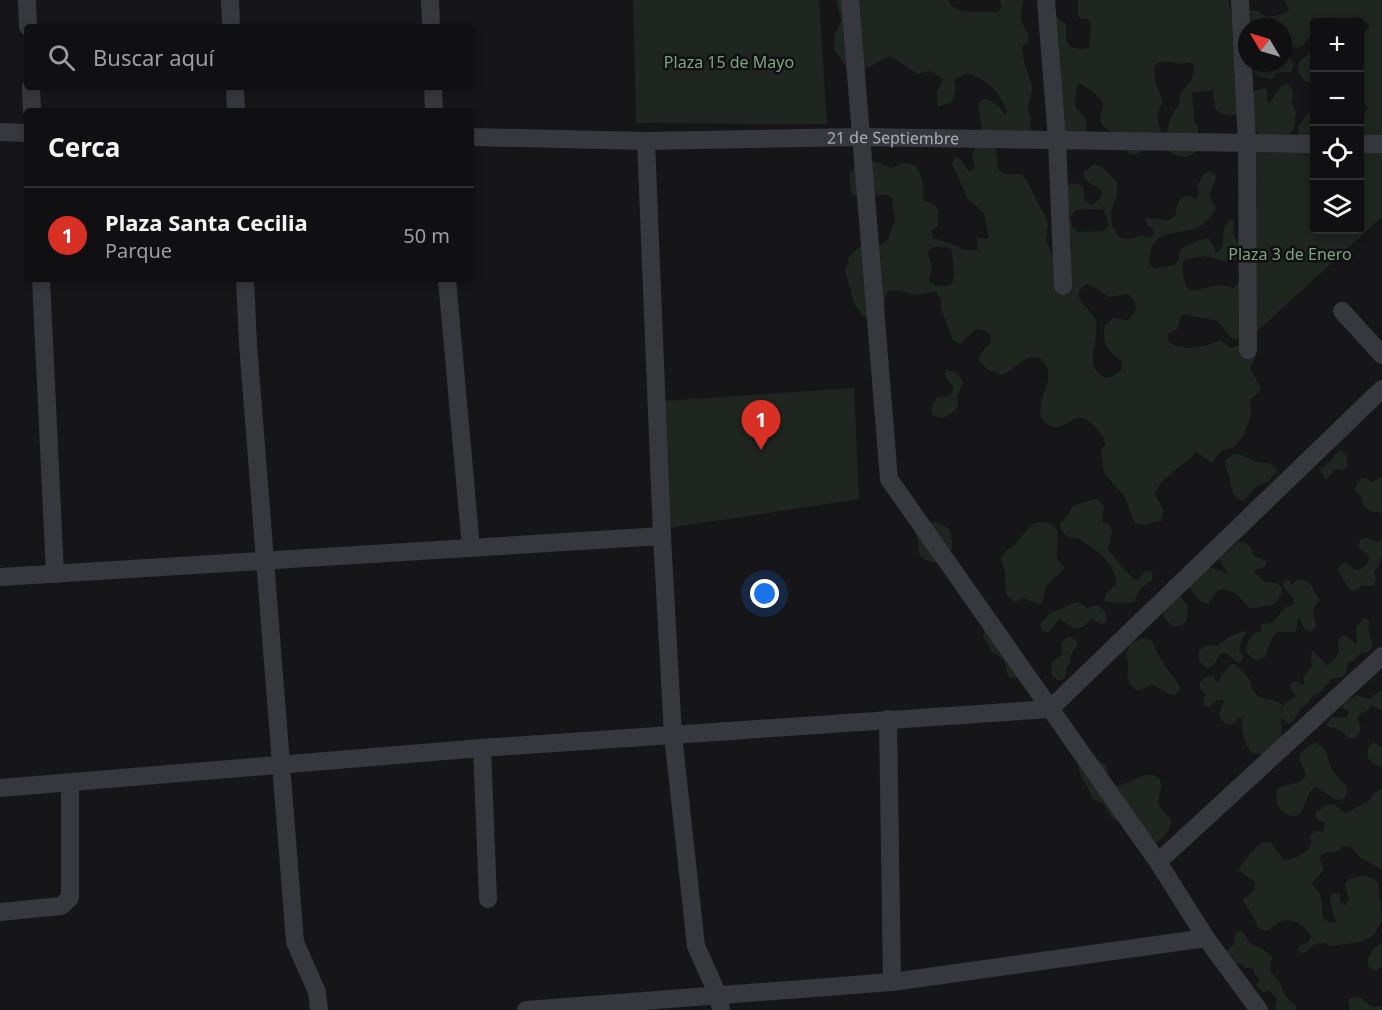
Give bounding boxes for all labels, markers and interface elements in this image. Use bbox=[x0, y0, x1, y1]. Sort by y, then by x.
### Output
north arrow bbox=[1238, 18, 1292, 72]
map controls bbox=[1310, 18, 1364, 234]
button: + bbox=[1310, 18, 1364, 72]
search box bbox=[24, 24, 474, 90]
icon: search bbox=[45, 41, 78, 74]
text: Buscar aquí bbox=[93, 42, 214, 72]
park label: Plaza 15 de Mayo bbox=[664, 51, 794, 73]
button: − bbox=[1310, 72, 1364, 126]
street label: 21 de Septiembre bbox=[827, 126, 959, 150]
button: locate bbox=[1310, 126, 1364, 180]
text: Cerca bbox=[48, 129, 120, 165]
button: layers bbox=[1310, 180, 1364, 234]
text: Plaza Santa Cecilia bbox=[105, 207, 308, 237]
text: 1 bbox=[62, 222, 73, 249]
text: 50 m bbox=[403, 222, 450, 249]
text: Parque bbox=[105, 237, 172, 264]
park label: Plaza 3 de Enero bbox=[1228, 243, 1352, 265]
pin: 1 bbox=[742, 400, 780, 450]
your location bbox=[750, 579, 779, 608]

